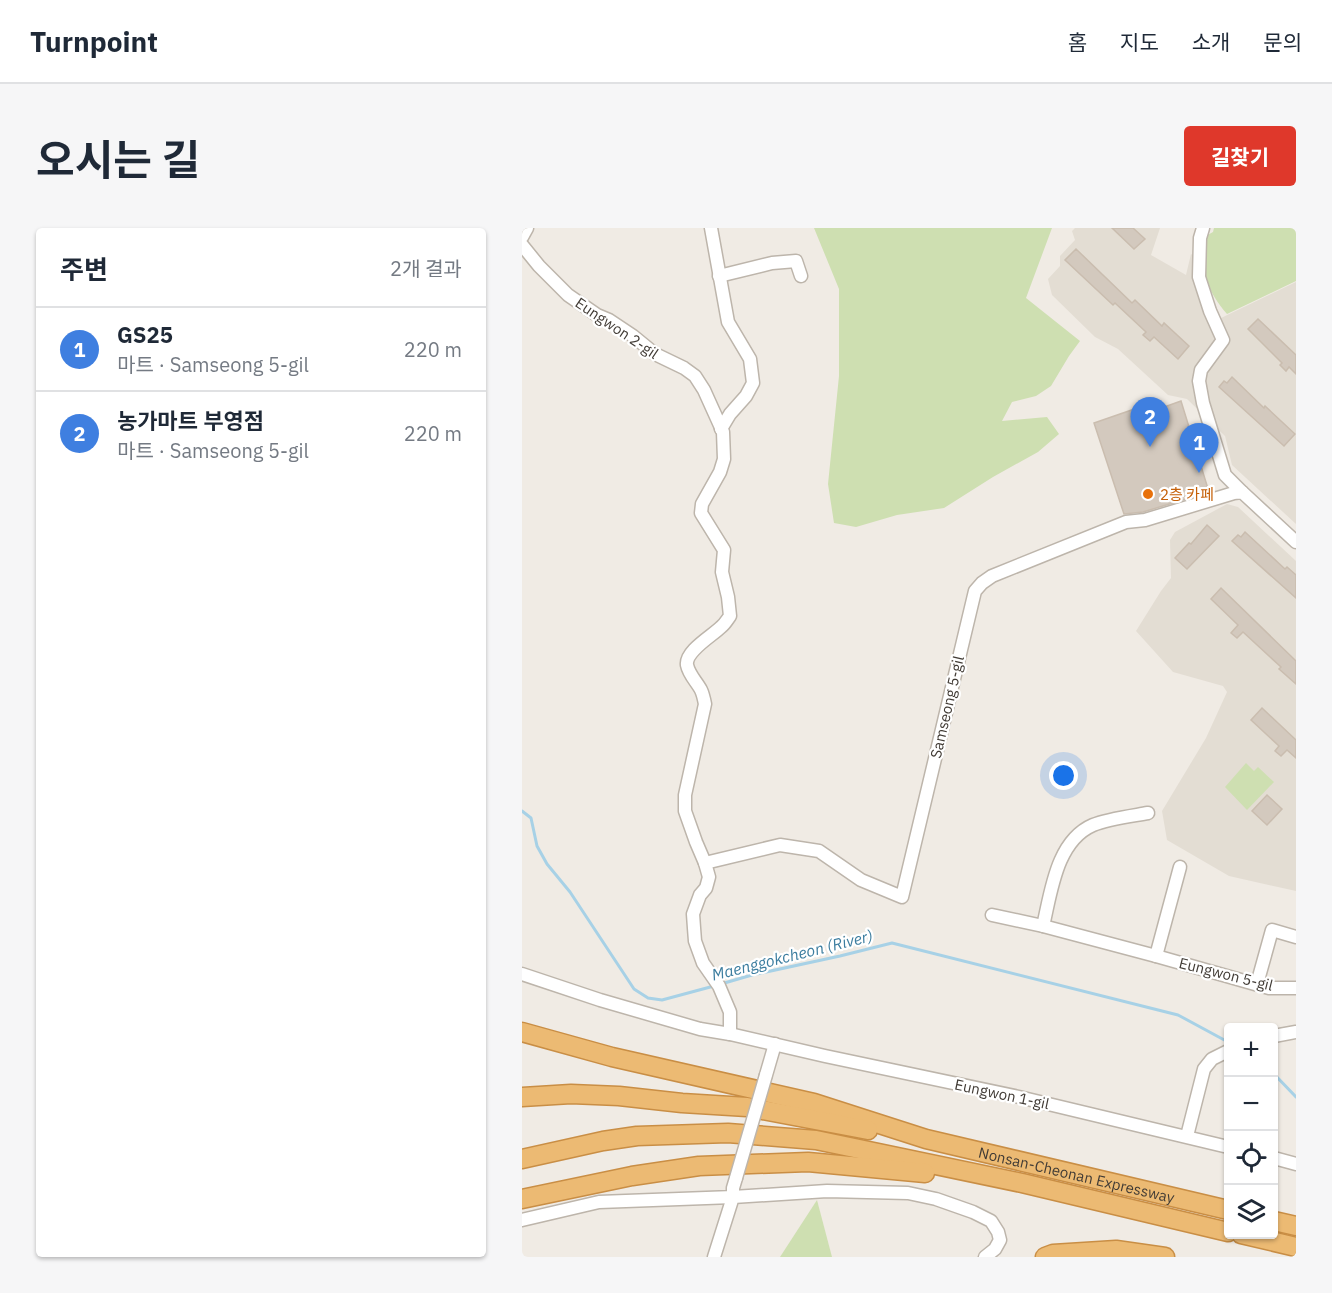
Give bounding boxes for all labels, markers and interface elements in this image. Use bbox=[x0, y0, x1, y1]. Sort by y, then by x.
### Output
text: Turnpoint bbox=[30, 23, 158, 60]
text: 홈 bbox=[1068, 28, 1087, 56]
text: 지도 bbox=[1120, 28, 1159, 56]
text: 소개 bbox=[1192, 28, 1230, 56]
text: 문의 bbox=[1263, 28, 1302, 56]
button: 길찾기 bbox=[1184, 126, 1296, 186]
text: 오시는 길 bbox=[36, 132, 200, 187]
text: 주변 bbox=[60, 252, 108, 286]
text: 2개 결과 bbox=[390, 255, 462, 282]
street label: Eungwon 2-gil bbox=[572, 293, 662, 363]
text: GS25 bbox=[117, 320, 173, 349]
text: 1 bbox=[74, 336, 86, 363]
text: 220 m bbox=[404, 336, 462, 363]
text: 마트 · Samseong 5-gil bbox=[117, 351, 309, 378]
pin: 2 bbox=[1130, 398, 1170, 447]
text: 농가마트 부영점 bbox=[117, 406, 264, 435]
text: 2 bbox=[74, 420, 86, 447]
text: 220 m bbox=[404, 420, 462, 447]
pin: 1 bbox=[1180, 424, 1218, 473]
text: 마트 · Samseong 5-gil bbox=[117, 437, 309, 464]
place label: 2층 카페 bbox=[1160, 485, 1214, 504]
marker: 2층 카페 bbox=[1141, 487, 1155, 501]
street label: Samseong 5-gil bbox=[926, 654, 968, 760]
your location bbox=[1049, 761, 1078, 790]
water label: Maenggokcheon (River) bbox=[709, 925, 875, 985]
street label: Eungwon 5-gil bbox=[1177, 953, 1275, 995]
map controls bbox=[1224, 1023, 1278, 1239]
button: + bbox=[1224, 1023, 1278, 1077]
street label: Eungwon 1-gil bbox=[953, 1075, 1051, 1113]
button: − bbox=[1224, 1077, 1278, 1131]
button: locate bbox=[1224, 1131, 1278, 1185]
street label: Nonsan-Cheonan Expressway bbox=[977, 1142, 1177, 1207]
button: layers bbox=[1224, 1185, 1278, 1239]

